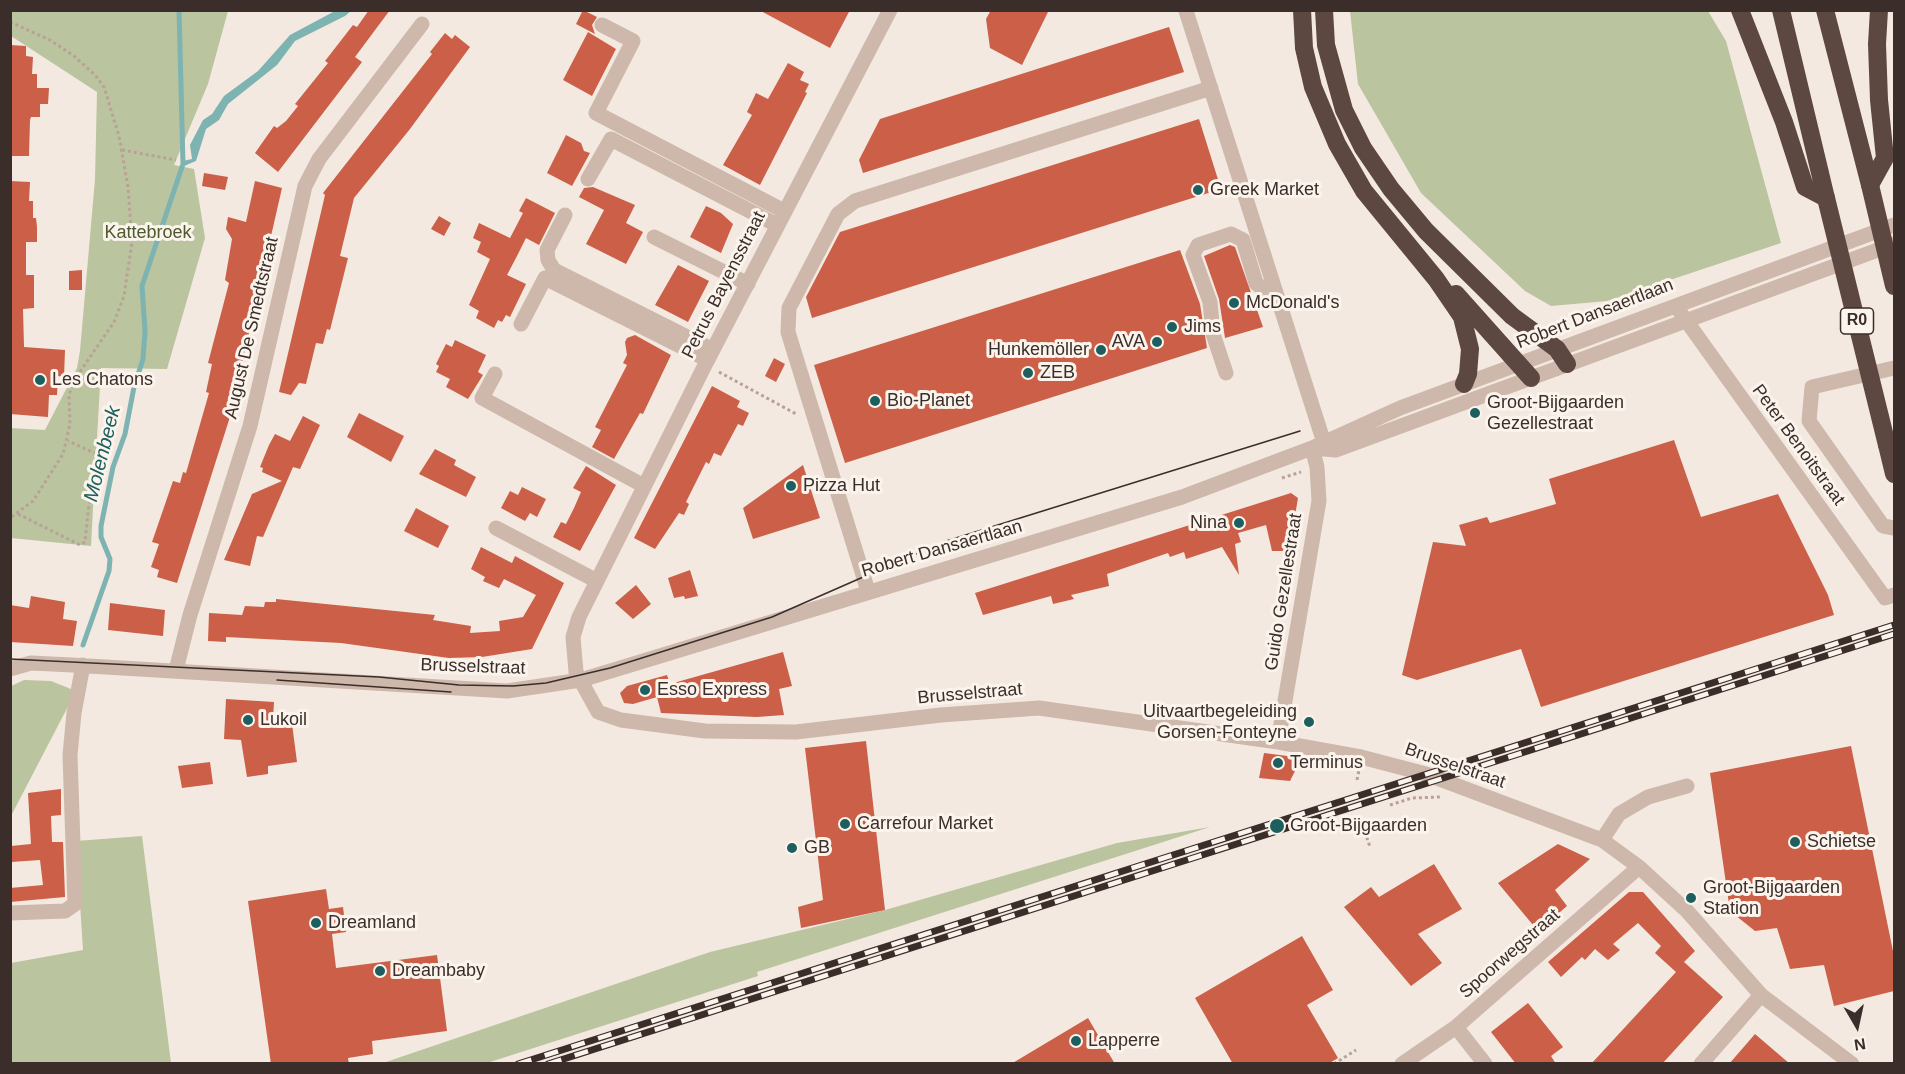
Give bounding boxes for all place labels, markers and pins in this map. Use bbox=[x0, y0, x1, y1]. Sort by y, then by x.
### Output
place label: Greek Market bbox=[1210, 179, 1319, 201]
marker: Greek Market bbox=[1191, 183, 1205, 197]
place label: McDonald's bbox=[1246, 292, 1339, 314]
marker: McDonald's bbox=[1227, 296, 1241, 310]
place label: Jims bbox=[1184, 316, 1221, 338]
marker: Jims bbox=[1165, 320, 1179, 334]
place label: AVA bbox=[1112, 331, 1145, 353]
marker: AVA bbox=[1150, 335, 1164, 349]
place label: Hunkemöller bbox=[988, 339, 1089, 361]
marker: Hunkemöller bbox=[1094, 343, 1108, 357]
place label: ZEB bbox=[1040, 362, 1075, 384]
marker: ZEB bbox=[1021, 366, 1035, 380]
place label: Les Chatons bbox=[52, 369, 153, 391]
marker: Les Chatons bbox=[33, 373, 47, 387]
place label: Bio-Planet bbox=[887, 390, 970, 412]
place label: Groot-Bijgaarden Gezellestraat bbox=[1487, 392, 1624, 434]
marker: Bio-Planet bbox=[868, 394, 882, 408]
marker: Groot-Bijgaarden Gezellestraat bbox=[1468, 406, 1482, 420]
place label: Pizza Hut bbox=[803, 475, 880, 497]
marker: Pizza Hut bbox=[784, 479, 798, 493]
place label: Nina bbox=[1190, 512, 1227, 534]
marker: Nina bbox=[1232, 516, 1246, 530]
place label: Esso Express bbox=[657, 679, 767, 701]
marker: Esso Express bbox=[638, 683, 652, 697]
place label: Uitvaartbegeleiding Gorsen-Fonteyne bbox=[1143, 701, 1297, 744]
place label: Lukoil bbox=[260, 709, 307, 731]
marker: Lukoil bbox=[241, 713, 255, 727]
marker: Uitvaartbegeleiding Gorsen-Fonteyne bbox=[1302, 715, 1316, 729]
place label: Terminus bbox=[1290, 752, 1363, 774]
marker: Terminus bbox=[1271, 756, 1285, 770]
place label: Carrefour Market bbox=[857, 813, 993, 835]
place label: Groot-Bijgaarden bbox=[1290, 815, 1427, 837]
marker: Carrefour Market bbox=[838, 817, 852, 831]
marker: Groot-Bijgaarden bbox=[1268, 817, 1286, 835]
place label: Schietse bbox=[1807, 831, 1876, 853]
marker: Schietse bbox=[1788, 835, 1802, 849]
place label: GB bbox=[804, 837, 830, 859]
marker: GB bbox=[785, 841, 799, 855]
place label: Groot-Bijgaarden Station bbox=[1703, 877, 1840, 920]
marker: Groot-Bijgaarden Station bbox=[1684, 891, 1698, 905]
place label: Dreamland bbox=[328, 912, 416, 934]
marker: Dreamland bbox=[309, 916, 323, 930]
place label: Dreambaby bbox=[392, 960, 485, 982]
marker: Dreambaby bbox=[373, 964, 387, 978]
place label: Lapperre bbox=[1088, 1030, 1160, 1052]
marker: Lapperre bbox=[1069, 1034, 1083, 1048]

